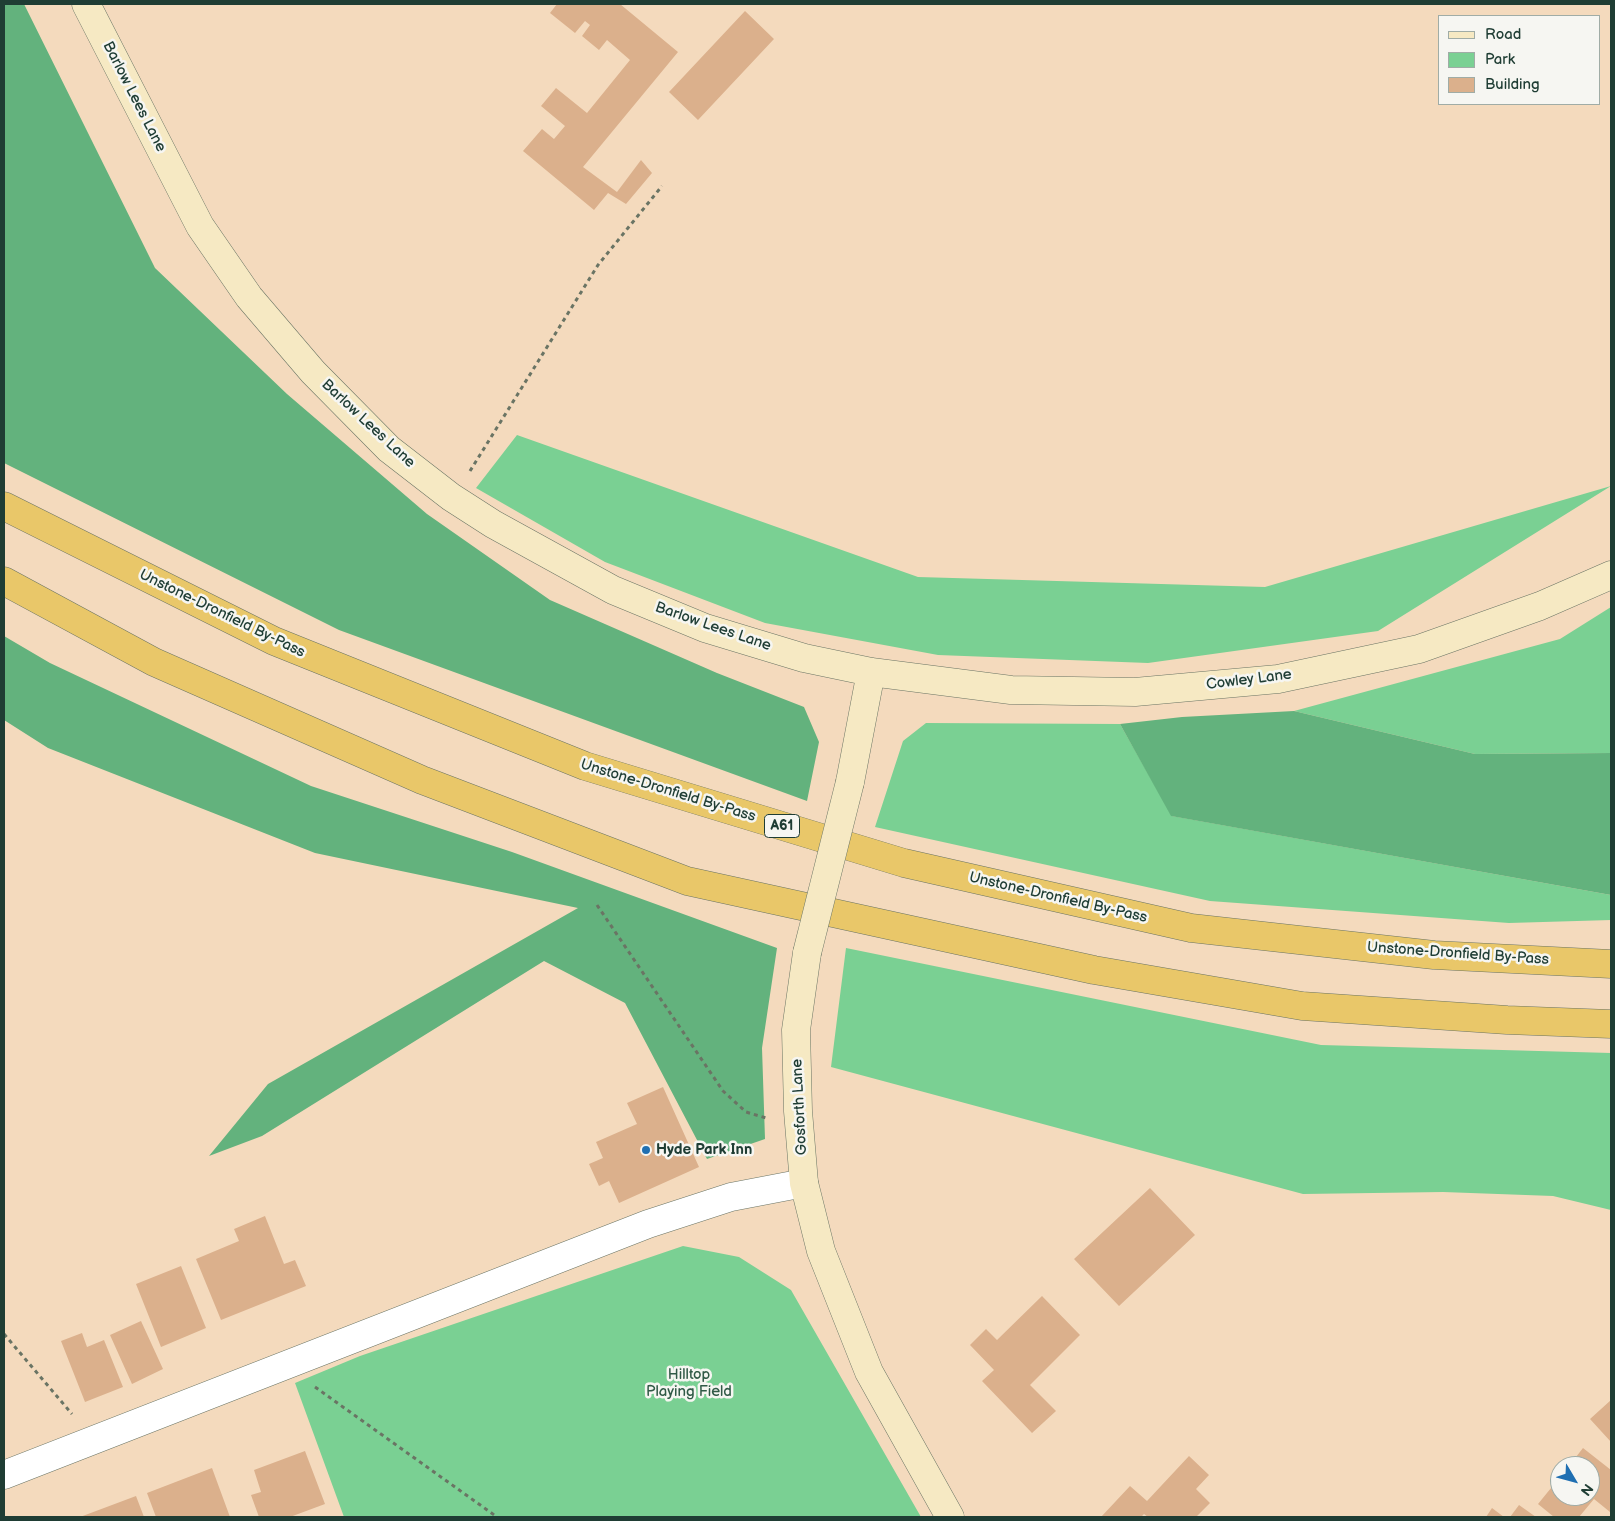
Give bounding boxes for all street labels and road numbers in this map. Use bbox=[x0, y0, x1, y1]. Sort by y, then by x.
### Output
street label: Barlow Lees Lane bbox=[98, 39, 170, 155]
street label: Barlow Lees Lane bbox=[317, 376, 419, 472]
street label: Unstone-Dronfield By-Pass bbox=[136, 566, 308, 662]
street label: Barlow Lees Lane bbox=[653, 599, 773, 655]
street label: Cowley Lane bbox=[1205, 666, 1293, 694]
street label: Unstone-Dronfield By-Pass bbox=[578, 756, 758, 826]
road number: A61 bbox=[764, 814, 800, 838]
street label: Unstone-Dronfield By-Pass bbox=[967, 869, 1149, 927]
street label: Unstone-Dronfield By-Pass bbox=[1366, 939, 1550, 969]
street label: Gosforth Lane bbox=[788, 1058, 812, 1156]

